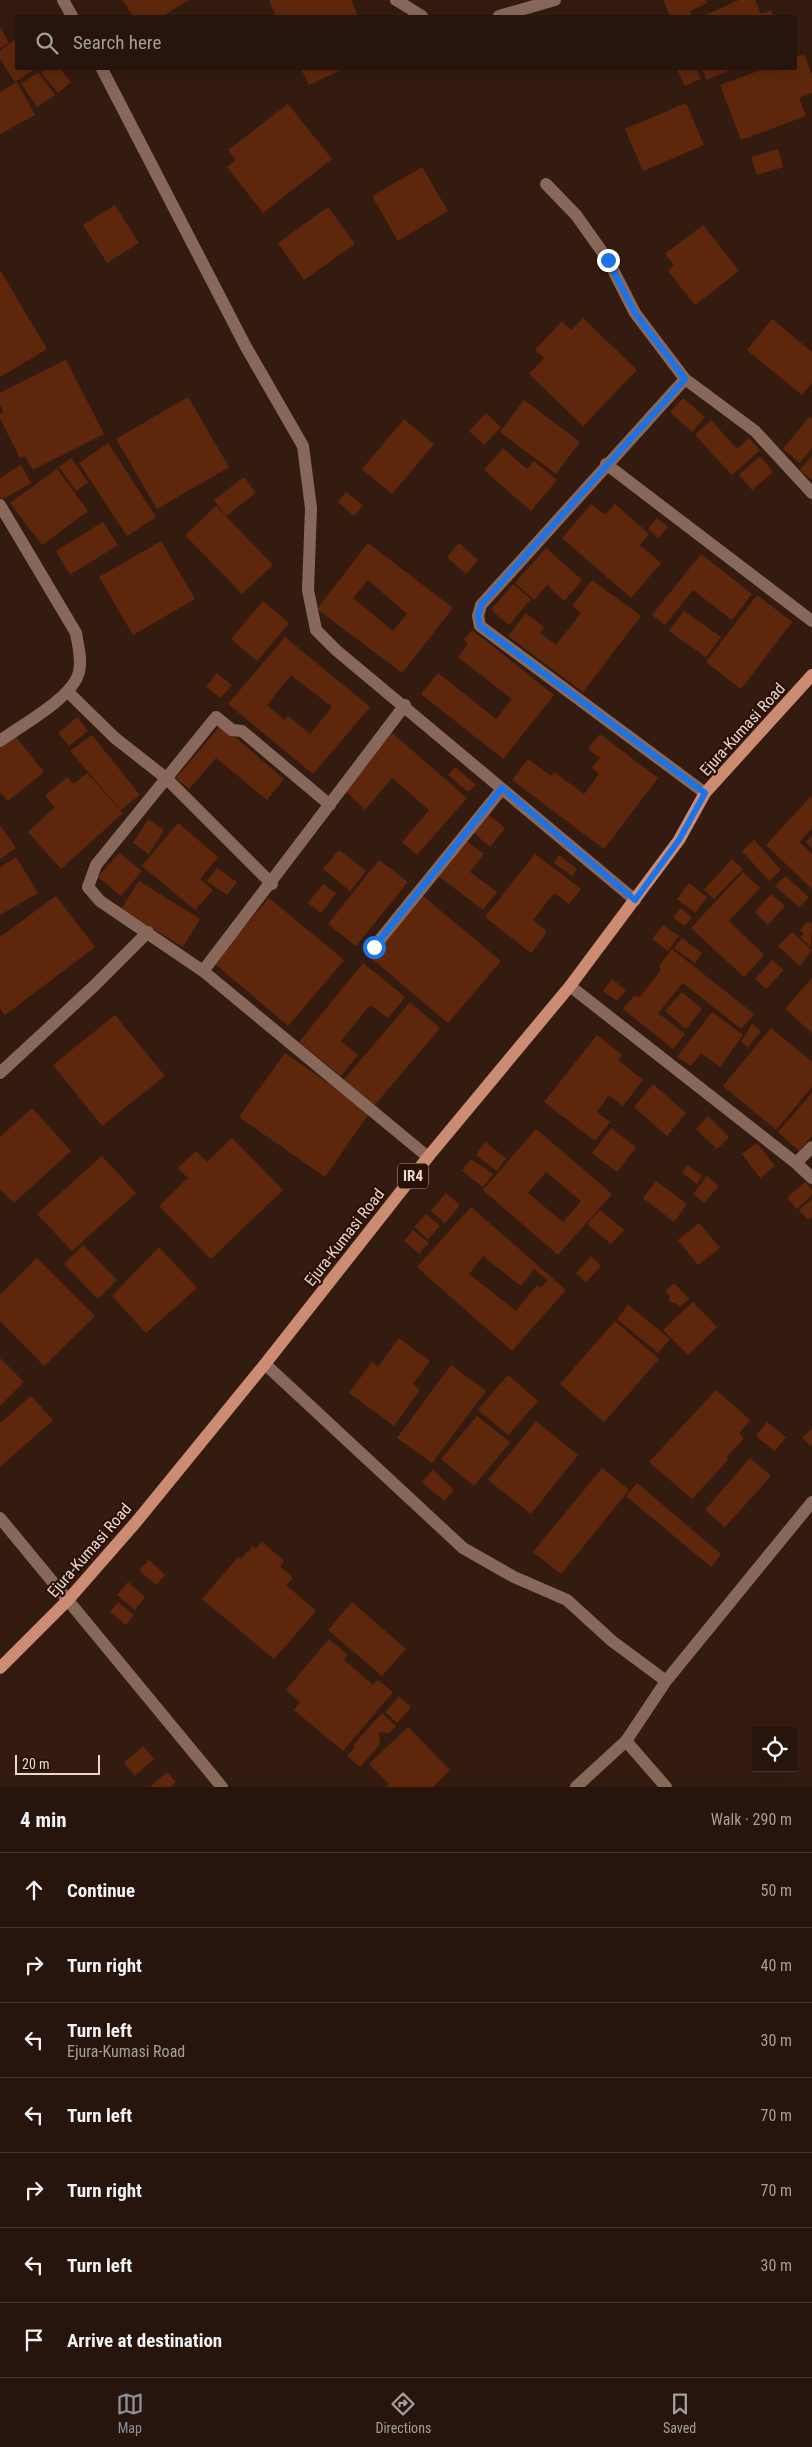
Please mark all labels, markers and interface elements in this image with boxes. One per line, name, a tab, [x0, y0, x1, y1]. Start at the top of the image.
search box	[15, 15, 797, 70]
icon: search	[33, 29, 61, 57]
text: Search here	[73, 31, 161, 54]
route end	[597, 249, 620, 272]
street label: Ejura-Kumasi Road	[696, 679, 789, 780]
route start	[363, 936, 386, 959]
road number: IR4	[398, 1164, 428, 1188]
street label: Ejura-Kumasi Road	[301, 1185, 388, 1290]
street label: Ejura-Kumasi Road	[43, 1499, 135, 1601]
map controls	[752, 1727, 797, 1772]
button: locate	[752, 1727, 797, 1772]
scale bar	[15, 1752, 100, 1775]
text: 20 m	[22, 1756, 50, 1772]
text: 4 min	[20, 1808, 67, 1832]
text: Walk · 290 m	[711, 1810, 792, 1829]
icon: ahead	[20, 1876, 48, 1904]
text: Continue	[67, 1879, 135, 1902]
text: 50 m	[760, 1881, 792, 1900]
icon: right	[20, 1951, 48, 1979]
text: Turn right	[67, 1954, 142, 1977]
text: 40 m	[760, 1956, 792, 1975]
text: Turn left	[67, 2019, 132, 2042]
icon: left	[20, 2026, 48, 2054]
text: 30 m	[760, 2031, 792, 2050]
text: Ejura-Kumasi Road	[67, 2042, 185, 2061]
icon: left	[20, 2101, 48, 2129]
text: Turn left	[67, 2104, 132, 2127]
text: 70 m	[760, 2106, 792, 2125]
icon: right	[20, 2176, 48, 2204]
text: Turn right	[67, 2179, 142, 2202]
text: 70 m	[760, 2181, 792, 2200]
icon: left	[20, 2251, 48, 2279]
text: Turn left	[67, 2254, 132, 2277]
text: 30 m	[760, 2256, 792, 2275]
icon: arrive	[20, 2326, 48, 2354]
text: Arrive at destination	[67, 2329, 222, 2352]
tab: Map	[116, 2390, 144, 2436]
tab: Directions	[375, 2390, 431, 2436]
tab: Saved	[663, 2390, 696, 2436]

